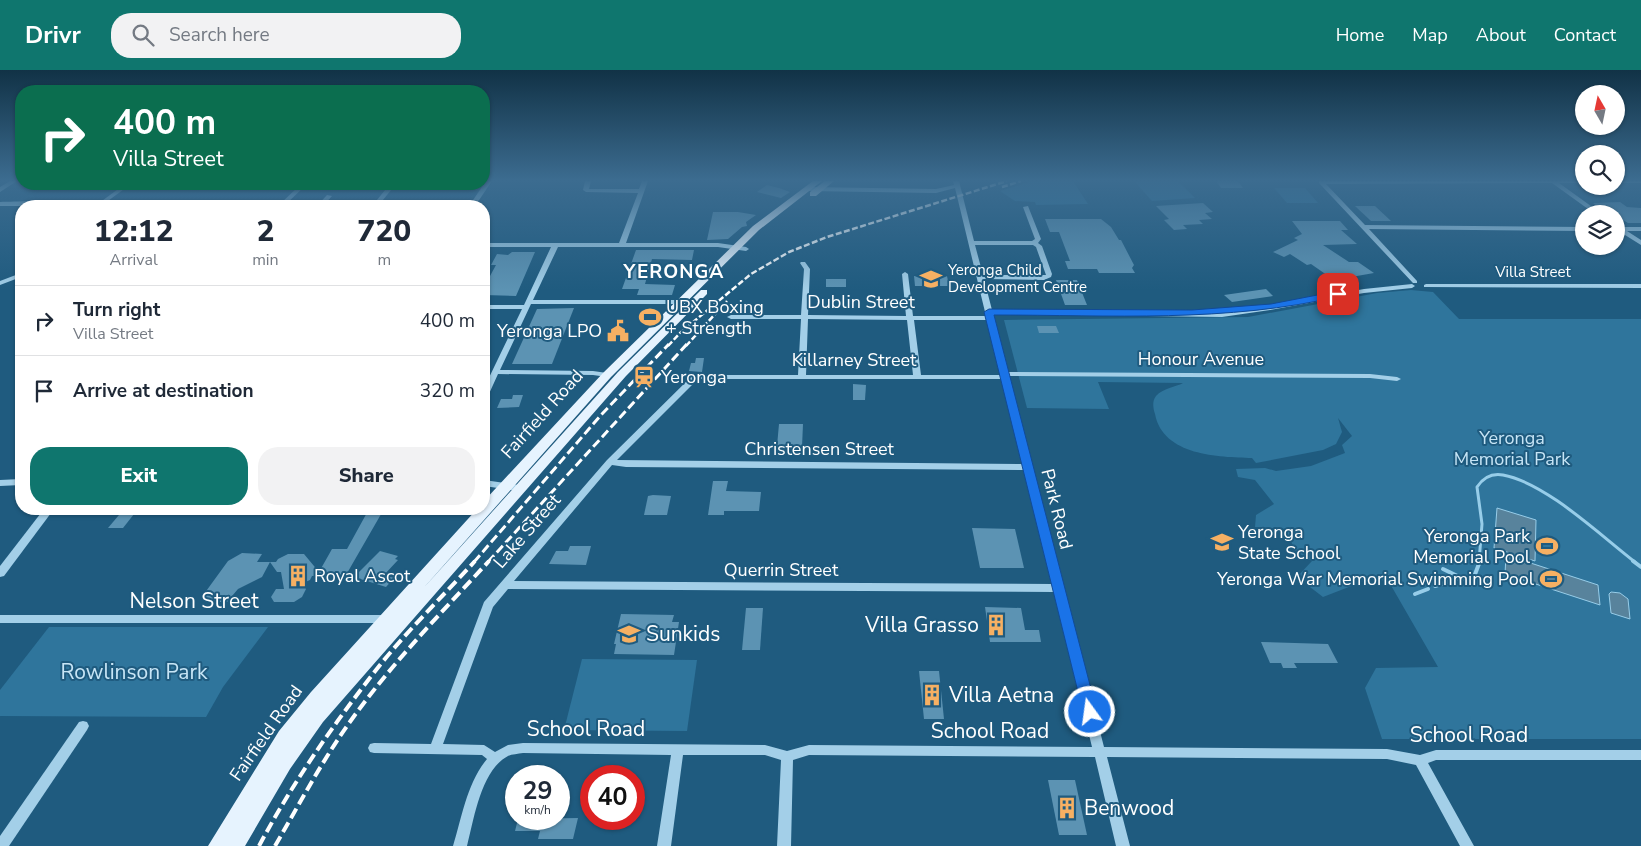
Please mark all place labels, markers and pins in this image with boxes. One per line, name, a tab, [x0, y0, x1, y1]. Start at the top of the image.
place label: Yeronga Child Development Centre	[947, 260, 1087, 297]
school or university icon: Yeronga Child Development Centre	[918, 266, 944, 292]
pin	[1317, 273, 1359, 315]
place label: UBX Boxing + Strength	[666, 295, 764, 340]
sports icon: UBX Boxing + Strength	[637, 304, 663, 330]
public building icon: Yeronga LPO	[605, 318, 631, 344]
place label: Yeronga LPO	[496, 319, 602, 343]
station icon: Yeronga	[631, 364, 657, 390]
place label: Yeronga	[660, 365, 727, 389]
place label: Yeronga State School	[1237, 520, 1341, 565]
place label: Yeronga Park Memorial Pool	[1413, 524, 1531, 569]
school or university icon: Yeronga State School	[1209, 529, 1235, 555]
sports icon: Yeronga Park Memorial Pool	[1534, 533, 1560, 559]
building icon: Royal Ascot	[285, 563, 311, 589]
place label: Royal Ascot	[314, 564, 411, 588]
sports icon: Yeronga War Memorial Swimming Pool	[1538, 566, 1564, 592]
place label: Yeronga War Memorial Swimming Pool	[1216, 567, 1535, 591]
place label: Villa Grasso	[864, 611, 979, 639]
building icon: Villa Grasso	[983, 612, 1009, 638]
place label: Sunkids	[646, 620, 720, 648]
school or university icon: Sunkids	[616, 621, 642, 647]
place label: Villa Aetna	[948, 681, 1054, 709]
building icon: Villa Aetna	[919, 682, 945, 708]
place label: Benwood	[1084, 794, 1174, 822]
building icon: Benwood	[1054, 795, 1080, 821]

